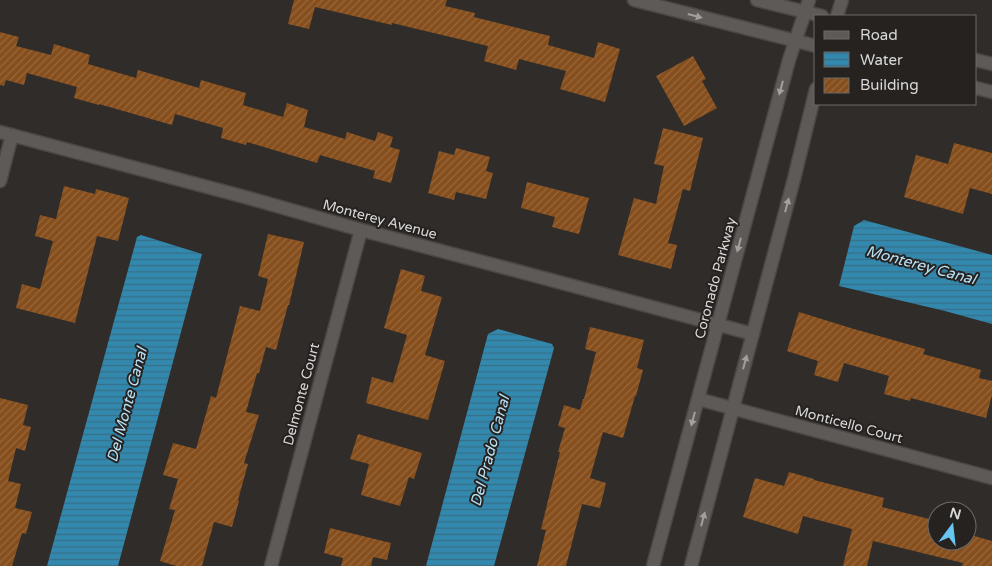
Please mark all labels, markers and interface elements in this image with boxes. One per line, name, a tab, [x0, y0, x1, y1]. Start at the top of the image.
one-way arrow	[687, 12, 703, 20]
legend	[814, 15, 977, 105]
text: Road	[860, 26, 898, 44]
text: Water	[860, 51, 903, 69]
text: Building	[860, 76, 919, 94]
one-way arrow	[777, 81, 785, 96]
street label: Monterey Avenue	[321, 196, 439, 243]
one-way arrow	[783, 197, 791, 212]
street label: Coronado Parkway	[691, 215, 740, 341]
one-way arrow	[735, 237, 743, 252]
water label: Monterey Canal	[864, 242, 980, 289]
street label: Delmonte Court	[280, 340, 324, 447]
water label: Del Monte Canal	[103, 344, 152, 464]
one-way arrow	[741, 354, 749, 369]
water label: Del Prado Canal	[467, 391, 514, 508]
street label: Monticello Court	[793, 402, 905, 447]
one-way arrow	[689, 411, 697, 426]
north arrow	[927, 501, 977, 551]
text: N	[948, 504, 963, 524]
one-way arrow	[699, 511, 707, 526]

